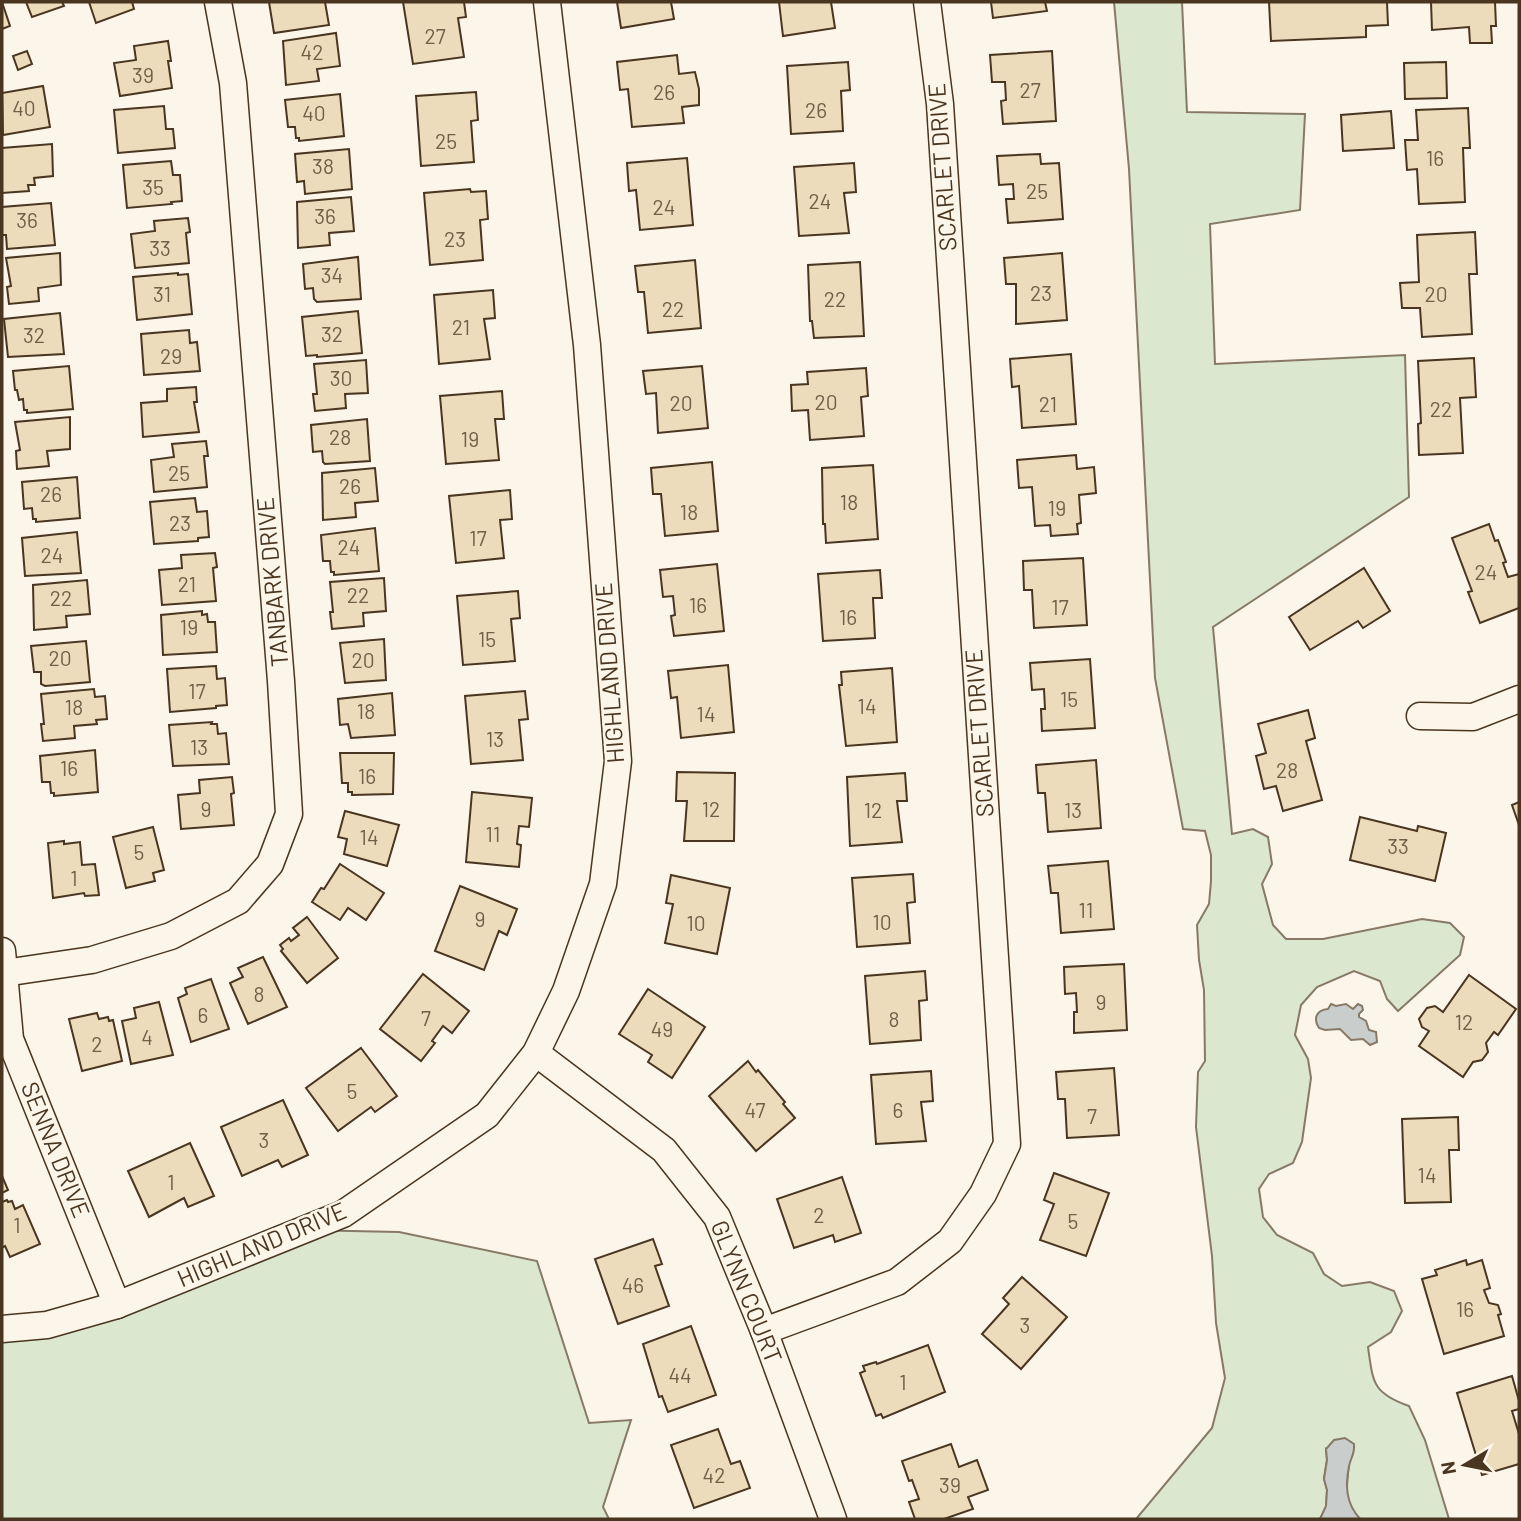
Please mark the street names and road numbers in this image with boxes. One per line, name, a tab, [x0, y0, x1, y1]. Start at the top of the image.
street label: SCARLET DRIVE	[921, 82, 962, 252]
street label: TANBARK DRIVE	[250, 496, 293, 668]
street label: HIGHLAND DRIVE	[588, 582, 629, 764]
street label: SCARLET DRIVE	[958, 648, 999, 818]
street label: SENNA DRIVE	[16, 1077, 97, 1222]
street label: HIGHLAND DRIVE	[172, 1195, 350, 1292]
street label: GLYNN COURT	[706, 1216, 789, 1367]

